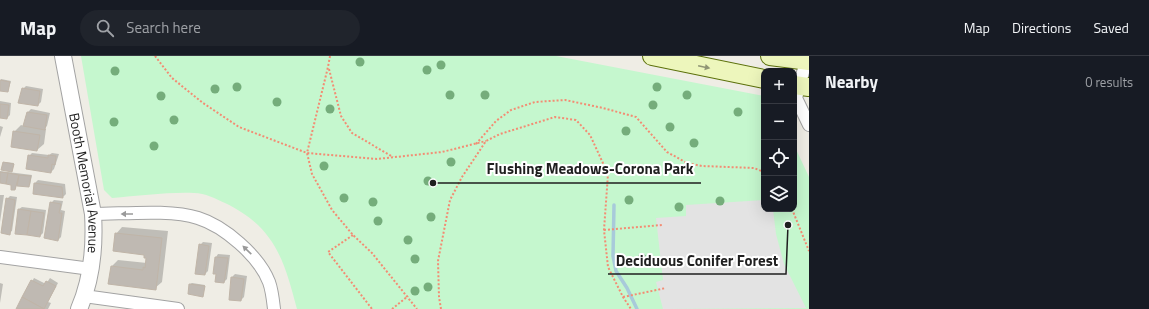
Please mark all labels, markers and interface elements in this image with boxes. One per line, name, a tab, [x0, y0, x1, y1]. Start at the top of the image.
search box	[80, 10, 360, 46]
text: Map	[20, 13, 56, 42]
text: Search here	[126, 16, 201, 39]
icon: search	[94, 17, 116, 39]
text: Map	[964, 17, 990, 38]
text: Directions	[1012, 17, 1071, 38]
text: Saved	[1093, 17, 1129, 38]
one-way arrow	[698, 64, 710, 70]
map controls	[761, 68, 797, 212]
button: +	[761, 68, 797, 104]
text: Nearby	[825, 69, 878, 95]
text: 0 results	[1085, 72, 1133, 92]
button: −	[761, 104, 797, 140]
street label: Booth Memorial Avenue	[64, 111, 105, 254]
button: locate	[761, 140, 797, 176]
callout: Flushing Meadows-Corona Park	[478, 156, 701, 183]
text: Flushing Meadows-Corona Park	[487, 157, 694, 180]
button: layers	[761, 176, 797, 212]
one-way arrow	[120, 211, 133, 217]
one-way arrow	[242, 245, 252, 255]
callout: Deciduous Conifer Forest	[608, 247, 786, 274]
text: Deciduous Conifer Forest	[616, 249, 779, 272]

